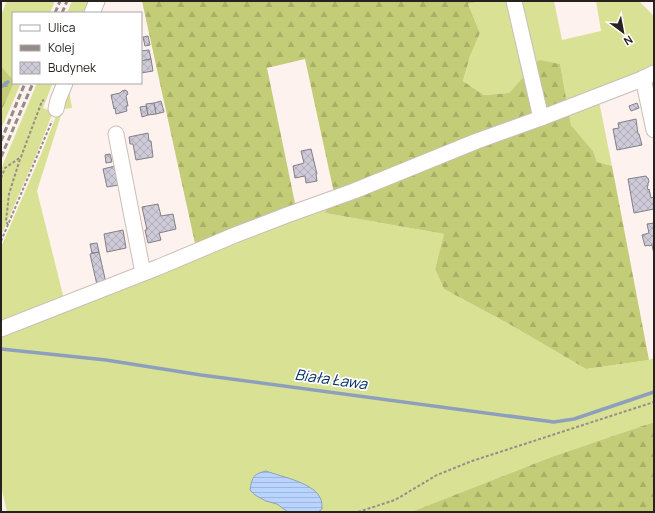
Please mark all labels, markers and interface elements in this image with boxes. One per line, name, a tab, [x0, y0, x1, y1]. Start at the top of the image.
legend	[12, 12, 142, 84]
north arrow	[603, 12, 643, 52]
text: Ulica	[48, 19, 75, 36]
text: N	[621, 32, 636, 49]
text: Kolej	[48, 39, 75, 56]
text: Budynek	[48, 59, 97, 76]
water label: Biała Ława	[293, 364, 369, 395]

